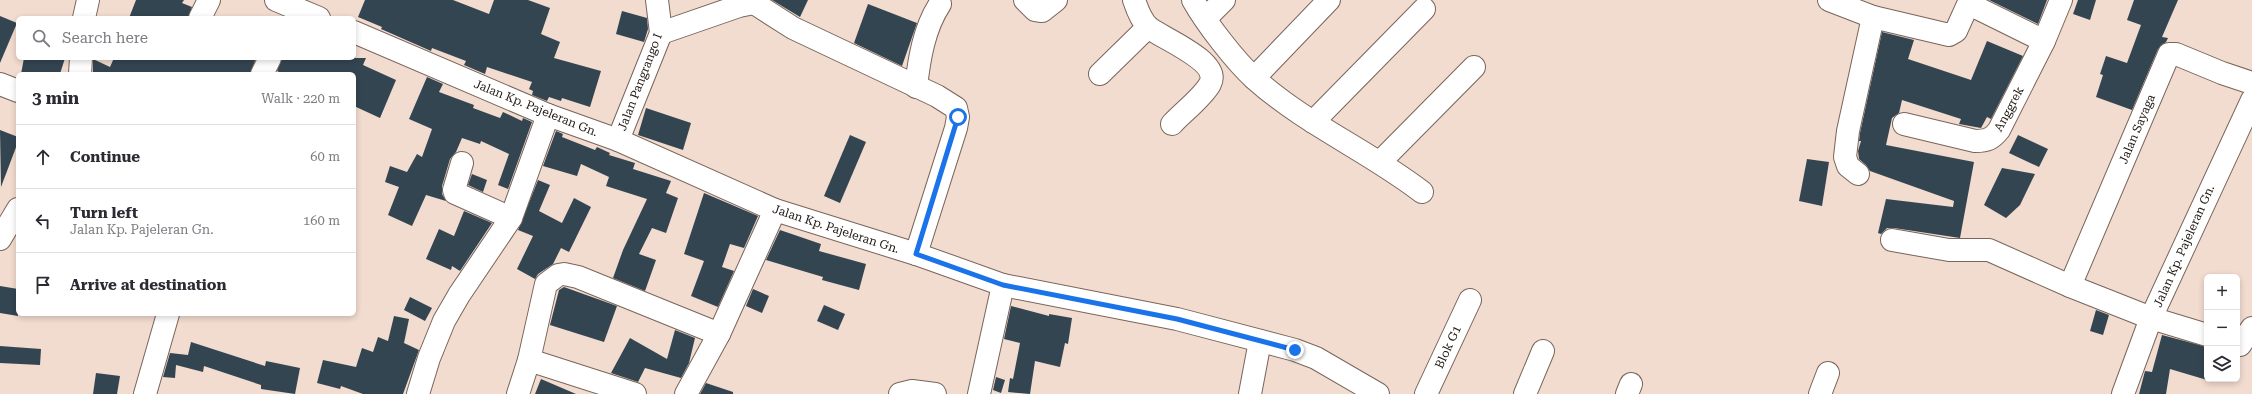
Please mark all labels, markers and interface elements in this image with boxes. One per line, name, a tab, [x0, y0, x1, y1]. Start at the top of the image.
search box	[16, 16, 356, 60]
icon: search	[30, 27, 52, 49]
text: Search here	[62, 29, 148, 47]
street label: Jalan Pangrango I	[615, 31, 665, 133]
street label: Jalan Kp. Pajeleran Gn.	[472, 77, 600, 139]
street label: Anggrek	[1991, 84, 2027, 134]
text: 3 min	[32, 88, 79, 108]
text: Walk · 220 m	[261, 91, 340, 106]
street label: Jalan Sayaga	[2116, 92, 2158, 166]
route start	[949, 108, 967, 126]
icon: ahead	[32, 146, 54, 168]
text: Continue	[70, 148, 140, 166]
text: 60 m	[310, 149, 340, 164]
street label: Jalan Kp. Pajeleran Gn.	[2151, 183, 2217, 309]
street label: Jalan Kp. Pajeleran Gn.	[771, 202, 901, 256]
text: Turn left	[70, 204, 138, 222]
icon: left	[32, 210, 54, 232]
text: 160 m	[303, 213, 340, 228]
text: Jalan Kp. Pajeleran Gn.	[70, 222, 214, 237]
icon: arrive	[32, 274, 54, 296]
map controls	[2204, 274, 2240, 382]
button: +	[2204, 274, 2240, 310]
text: Arrive at destination	[70, 276, 226, 294]
button: −	[2204, 310, 2240, 346]
street label: Blok G1	[1432, 323, 1464, 371]
route end	[1286, 341, 1304, 359]
button: layers	[2204, 346, 2240, 382]

